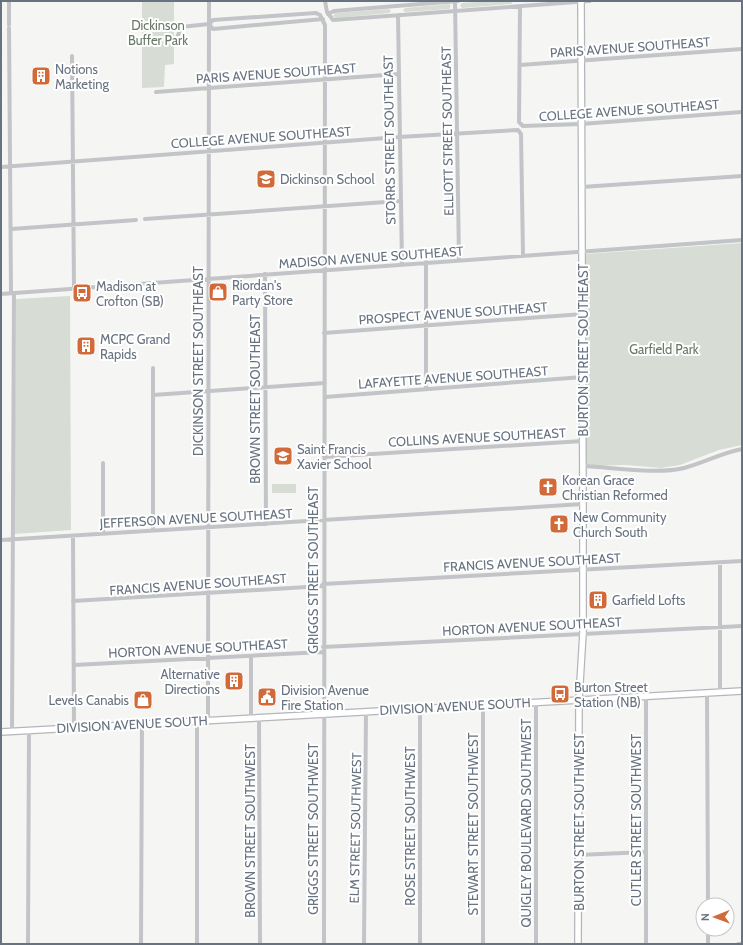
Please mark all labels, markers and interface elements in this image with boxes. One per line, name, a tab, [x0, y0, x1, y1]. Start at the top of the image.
park label: Dickinson Buffer Park	[128, 17, 188, 48]
street label: PARIS AVENUE SOUTHEAST	[549, 33, 711, 61]
street label: ELLIOTT STREET SOUTHEAST	[438, 46, 456, 216]
street label: STORRS STREET SOUTHEAST	[380, 55, 398, 225]
street label: PARIS AVENUE SOUTHEAST	[195, 59, 357, 87]
place label: Notions Marketing	[55, 61, 109, 92]
building icon: Notions Marketing	[30, 65, 52, 87]
street label: COLLEGE AVENUE SOUTHEAST	[538, 96, 720, 124]
street label: COLLEGE AVENUE SOUTHEAST	[170, 123, 352, 151]
school or university icon: Dickinson School	[255, 168, 277, 190]
place label: Dickinson School	[280, 171, 375, 187]
street label: MADISON AVENUE SOUTHEAST	[278, 243, 464, 271]
street label: BURTON STREET SOUTHEAST	[575, 263, 591, 437]
street label: DICKINSON STREET SOUTHEAST	[190, 266, 206, 456]
place label: Riordan's Party Store	[232, 277, 293, 308]
place label: Madison at Crofton (SB)	[96, 278, 164, 309]
shop icon: Riordan's Party Store	[207, 281, 229, 303]
bus stop icon: Madison at Crofton (SB)	[71, 282, 93, 304]
street label: PROSPECT AVENUE SOUTHEAST	[358, 298, 548, 328]
street label: BROWN STREET SOUTHEAST	[247, 314, 263, 484]
place label: MCPC Grand Rapids	[100, 331, 170, 362]
building icon: MCPC Grand Rapids	[75, 335, 97, 357]
park label: Garfield Park	[629, 341, 699, 357]
street label: LAFAYETTE AVENUE SOUTHEAST	[357, 362, 549, 392]
street label: COLLINS AVENUE SOUTHEAST	[388, 424, 566, 450]
place label: Saint Francis Xavier School	[297, 441, 371, 472]
school or university icon: Saint Francis Xavier School	[272, 445, 294, 467]
place label: Korean Grace Christian Reformed	[562, 472, 668, 503]
church icon: Korean Grace Christian Reformed	[537, 476, 559, 498]
street label: GRIGGS STREET SOUTHEAST	[305, 486, 321, 654]
street label: JEFFERSON AVENUE SOUTHEAST	[98, 505, 293, 531]
place label: New Community Church South	[573, 509, 667, 540]
church icon: New Community Church South	[548, 513, 570, 535]
street label: FRANCIS AVENUE SOUTHEAST	[443, 549, 621, 575]
street label: FRANCIS AVENUE SOUTHEAST	[109, 570, 287, 598]
building icon: Garfield Lofts	[587, 589, 609, 611]
place label: Garfield Lofts	[612, 592, 686, 608]
street label: HORTON AVENUE SOUTHEAST	[442, 613, 622, 639]
street label: HORTON AVENUE SOUTHEAST	[108, 635, 288, 661]
place label: Alternative Directions	[161, 666, 221, 697]
building icon: Alternative Directions	[223, 670, 245, 692]
place label: Burton Street Station (NB)	[574, 679, 648, 710]
place label: Division Avenue Fire Station	[281, 682, 369, 713]
bus stop icon: Burton Street Station (NB)	[549, 683, 571, 705]
public building icon: Division Avenue Fire Station	[256, 686, 278, 708]
shop icon: Levels Canabis	[132, 689, 154, 711]
place label: Levels Canabis	[49, 692, 130, 708]
street label: DIVISION AVENUE SOUTH	[379, 694, 531, 718]
street label: DIVISION AVENUE SOUTH	[56, 712, 208, 736]
street label: QUIGLEY BOULEVARD SOUTHWEST	[518, 718, 534, 928]
street label: STEWART STREET SOUTHWEST	[465, 733, 481, 915]
street label: BURTON STREET SOUTHWEST	[571, 733, 587, 911]
street label: CUTLER STREET SOUTHWEST	[628, 734, 644, 906]
street label: GRIGGS STREET SOUTHWEST	[305, 743, 321, 915]
street label: BROWN STREET SOUTHWEST	[242, 744, 258, 918]
street label: ROSE STREET SOUTHWEST	[402, 746, 418, 906]
street label: ELM STREET SOUTHWEST	[346, 752, 364, 904]
north arrow	[695, 897, 735, 937]
text: N	[698, 913, 712, 921]

